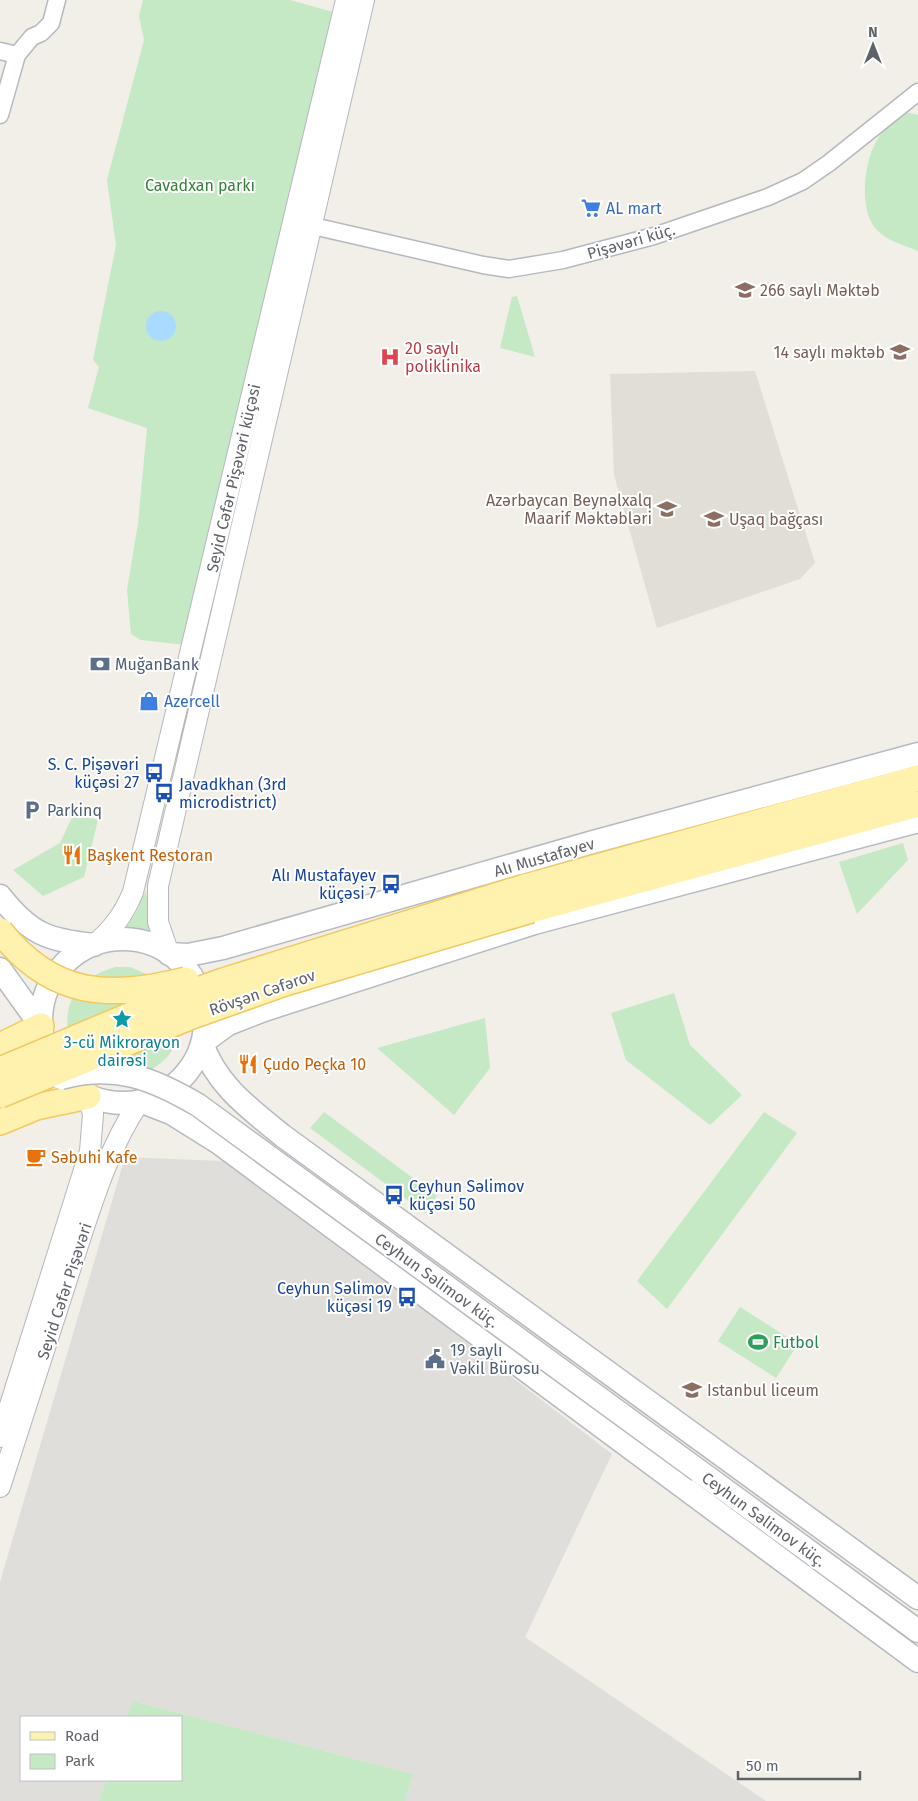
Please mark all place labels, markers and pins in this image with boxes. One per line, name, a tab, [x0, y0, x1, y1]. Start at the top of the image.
supermarket icon: AL mart	[580, 197, 602, 219]
place label: AL mart	[606, 199, 662, 218]
school or university icon: 266 saylı Məktəb	[734, 279, 756, 301]
place label: 266 saylı Məktəb	[760, 281, 880, 300]
place label: 20 saylı poliklinika	[405, 339, 481, 376]
school or university icon: 14 saylı məktəb	[889, 341, 911, 363]
place label: 14 saylı məktəb	[774, 343, 885, 362]
hospital icon: 20 saylı poliklinika	[379, 346, 401, 368]
place label: Azərbaycan Beynəlxalq Maarif Məktəbləri	[486, 491, 652, 528]
school or university icon: Azərbaycan Beynəlxalq Maarif Məktəbləri	[656, 498, 678, 520]
school or university icon: Uşaq bağçası	[703, 508, 725, 530]
place label: Uşaq bağçası	[729, 510, 823, 530]
bank icon: MuğanBank	[89, 653, 111, 675]
place label: MuğanBank	[115, 655, 200, 674]
shop icon: Azercell	[138, 690, 160, 712]
place label: Azercell	[164, 692, 220, 711]
place label: S. C. Pişəvəri küçəsi 27	[48, 755, 139, 793]
bus stop icon: S. C. Pişəvəri küçəsi 27	[143, 762, 165, 784]
place label: Javadkhan (3rd microdistrict)	[179, 775, 287, 812]
bus stop icon: Javadkhan (3rd microdistrict)	[153, 782, 175, 804]
parking icon: Parkinq	[21, 799, 43, 821]
place label: Parkinq	[47, 801, 102, 820]
restaurant icon: Başkent Restoran	[61, 844, 83, 866]
place label: Başkent Restoran	[87, 846, 213, 866]
place label: Alı Mustafayev küçəsi 7	[272, 866, 376, 904]
bus stop icon: Alı Mustafayev küçəsi 7	[380, 873, 402, 895]
place icon: 3-cü Mikrorayon dairəsi	[111, 1008, 133, 1030]
place label: 3-cü Mikrorayon dairəsi	[64, 1033, 180, 1070]
restaurant icon: Çudo Peçka 10	[237, 1053, 259, 1075]
place label: Çudo Peçka 10	[263, 1055, 366, 1075]
cafe icon: Səbuhi Kafe	[25, 1146, 47, 1168]
place label: Səbuhi Kafe	[51, 1148, 137, 1167]
place label: Ceyhun Səlimov küçəsi 50	[409, 1177, 524, 1215]
bus stop icon: Ceyhun Səlimov küçəsi 50	[383, 1184, 405, 1206]
place label: Ceyhun Səlimov küçəsi 19	[277, 1279, 392, 1317]
bus stop icon: Ceyhun Səlimov küçəsi 19	[396, 1286, 418, 1308]
sports icon: Futbol	[747, 1331, 769, 1353]
place label: Futbol	[773, 1333, 819, 1352]
place label: 19 saylı Vəkil Bürosu	[450, 1341, 540, 1378]
public building icon: 19 saylı Vəkil Bürosu	[424, 1348, 446, 1370]
school or university icon: Istanbul liceum	[681, 1379, 703, 1401]
place label: Istanbul liceum	[707, 1381, 819, 1400]

